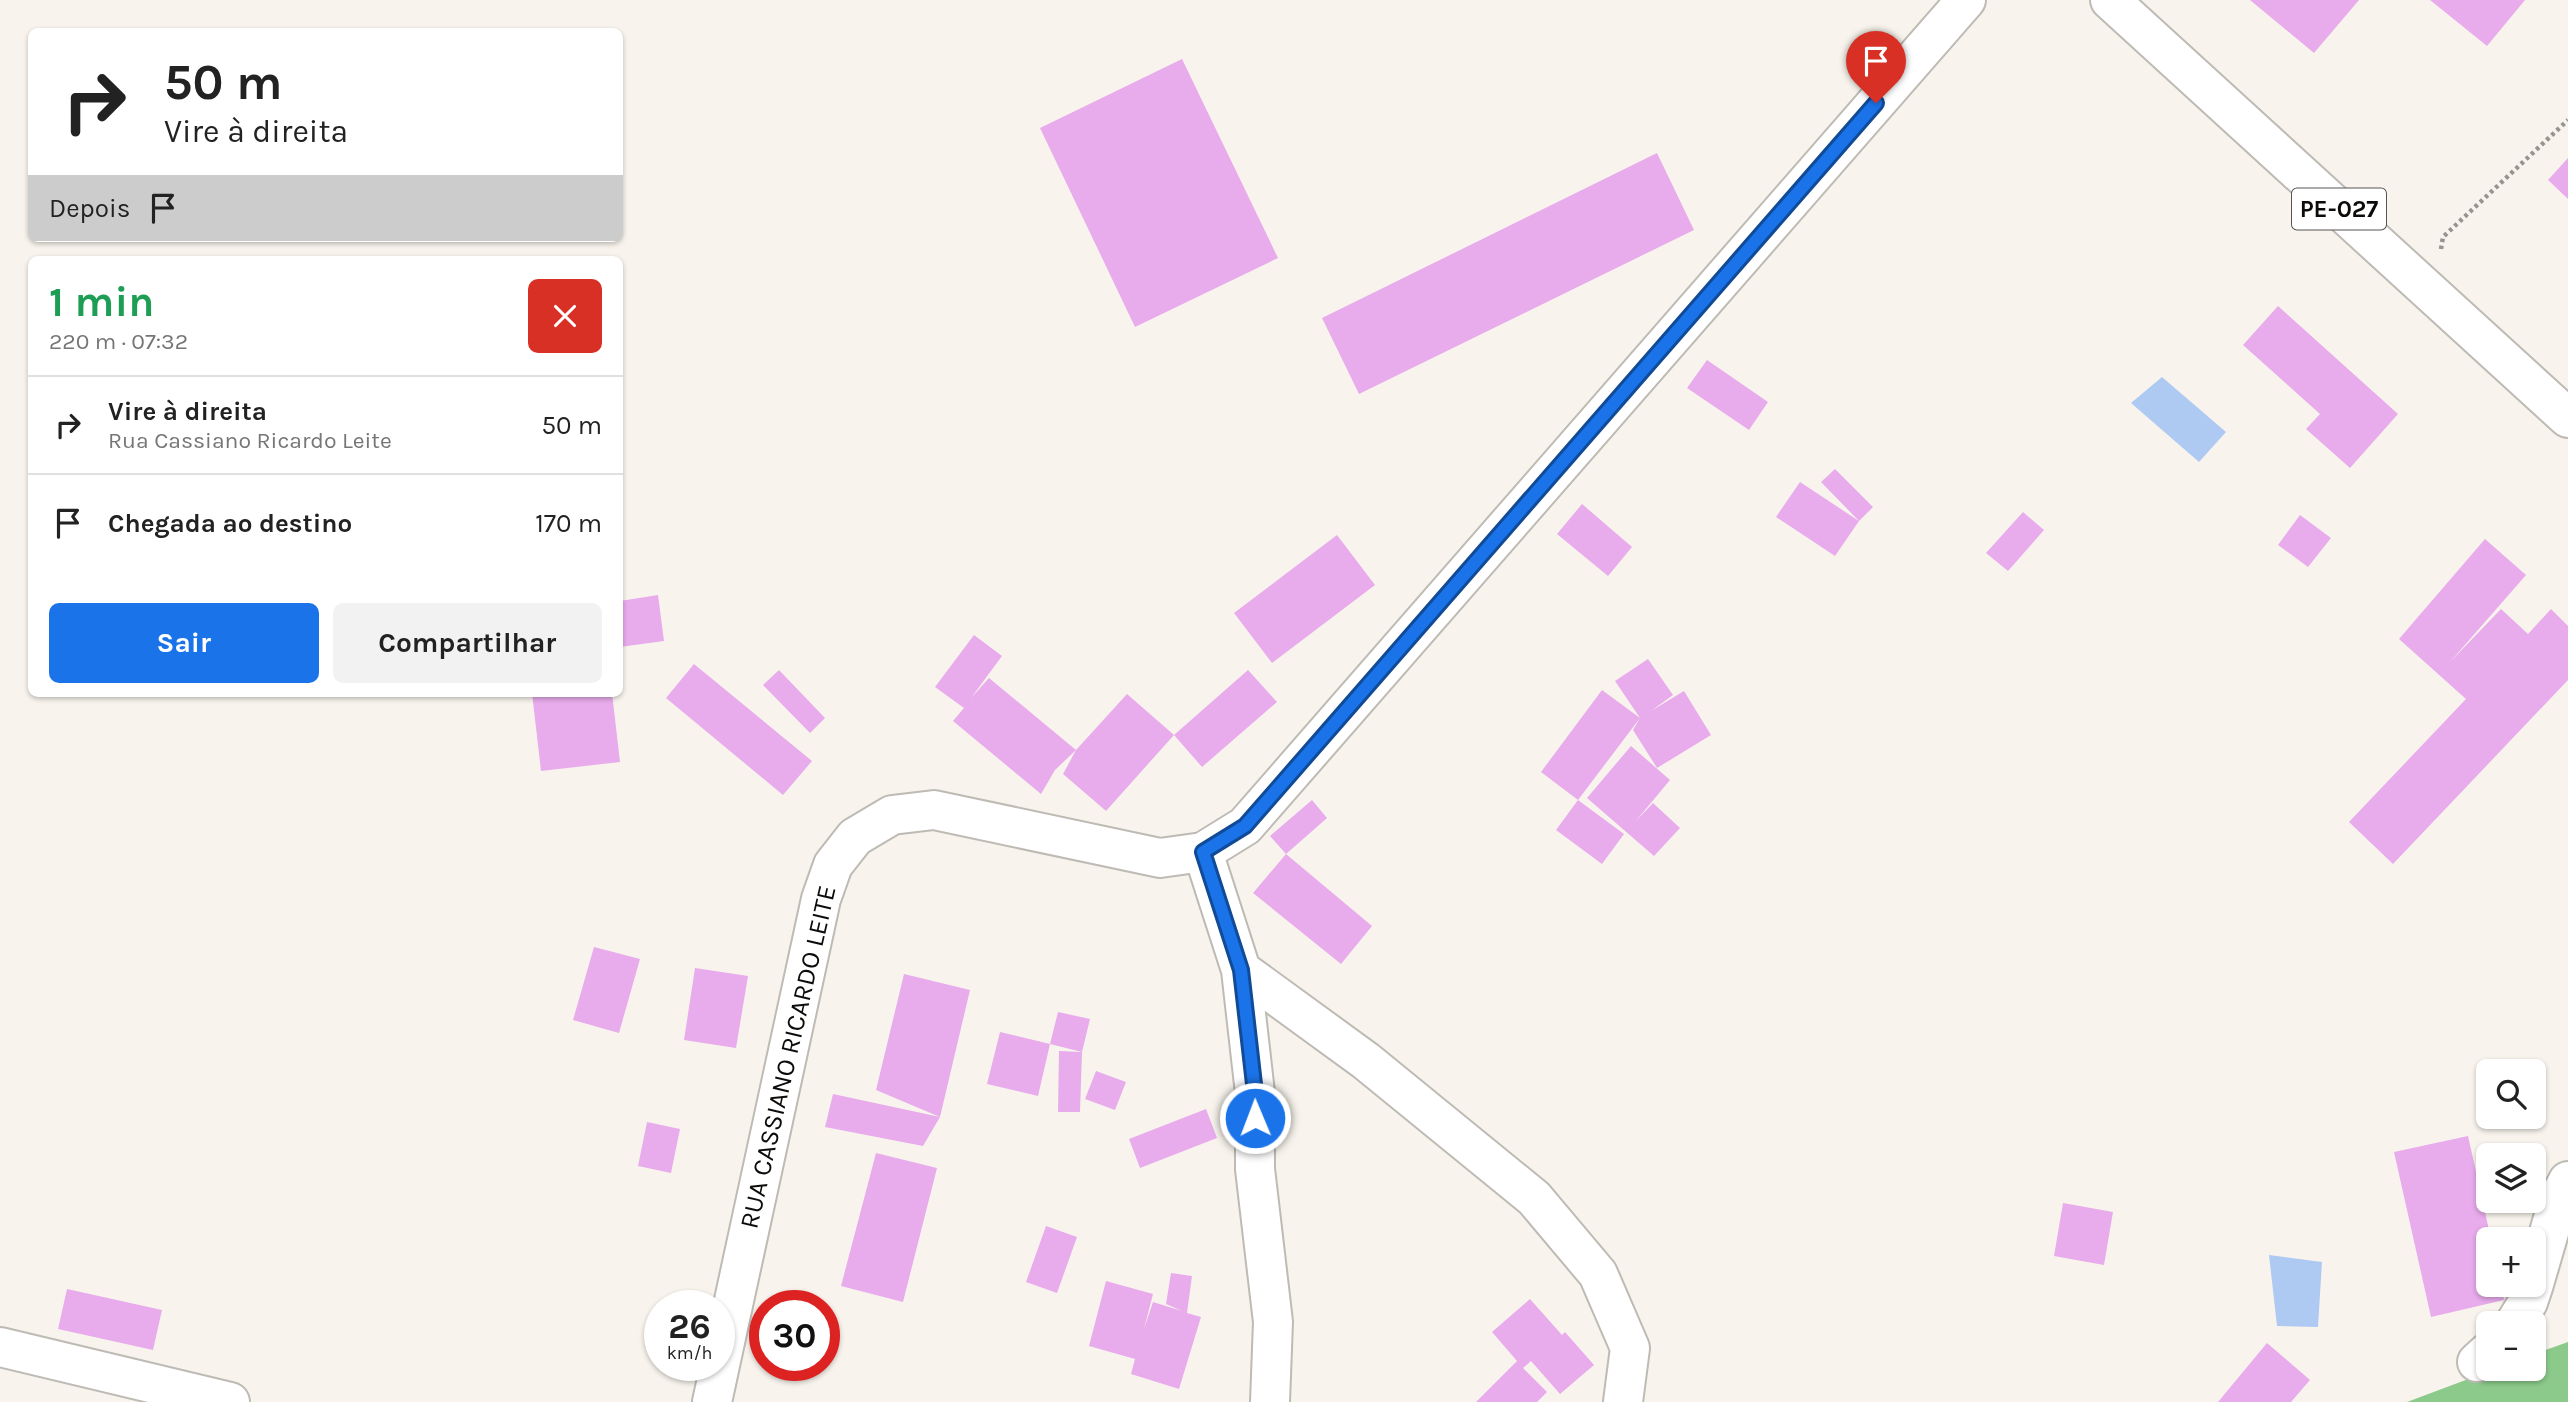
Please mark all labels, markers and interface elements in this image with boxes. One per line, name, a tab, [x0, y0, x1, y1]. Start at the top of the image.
pin	[1846, 31, 1906, 103]
icon: arrive	[1857, 42, 1895, 80]
text: 50 m	[164, 54, 282, 111]
icon: right	[49, 56, 140, 147]
text: Vire à direita	[164, 113, 348, 150]
road number: PE-027	[2292, 188, 2386, 230]
icon: arrive	[144, 189, 182, 227]
text: Depois	[49, 193, 130, 224]
text: 1 min	[49, 277, 154, 327]
button: close	[528, 279, 602, 353]
text: 220 m · 07:32	[49, 328, 188, 355]
text: Vire à direita	[108, 396, 267, 427]
icon: right	[49, 406, 87, 444]
text: 50 m	[541, 410, 602, 441]
text: Rua Cassiano Ricardo Leite	[108, 427, 392, 454]
icon: arrive	[49, 504, 87, 542]
text: Chegada ao destino	[108, 508, 352, 539]
text: 170 m	[535, 508, 602, 539]
button: Sair	[49, 603, 319, 683]
button: Compartilhar	[333, 603, 602, 683]
street label: RUA CASSIANO RICARDO LEITE	[733, 882, 843, 1232]
map controls	[2476, 1059, 2546, 1381]
button: search	[2476, 1059, 2546, 1129]
position arrow	[1218, 1081, 1292, 1155]
button: layers	[2476, 1143, 2546, 1213]
button: +	[2476, 1227, 2546, 1297]
speed limit sign: 30	[749, 1290, 840, 1381]
text: 26	[668, 1306, 711, 1347]
button: −	[2476, 1311, 2546, 1381]
text: km/h	[667, 1342, 712, 1364]

